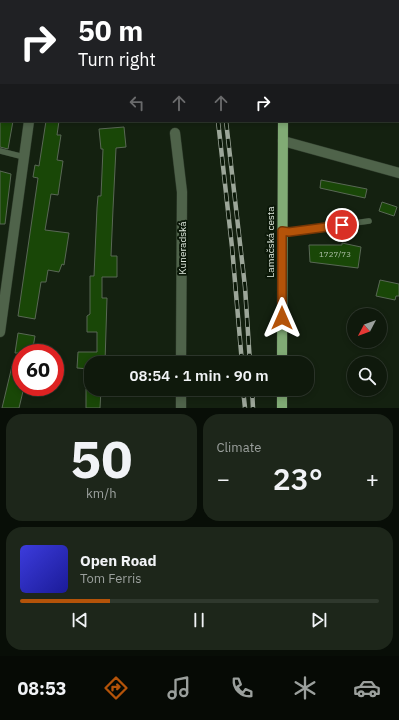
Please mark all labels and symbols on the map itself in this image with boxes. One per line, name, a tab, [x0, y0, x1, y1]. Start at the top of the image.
street label: Lamačská cesta	[264, 206, 277, 278]
pin	[325, 208, 359, 242]
street label: Kuneradská	[176, 221, 189, 275]
house number: 1727/73	[319, 249, 351, 259]
position arrow	[261, 297, 303, 339]
north arrow	[347, 308, 387, 348]
speed limit sign: 60	[12, 344, 64, 396]

